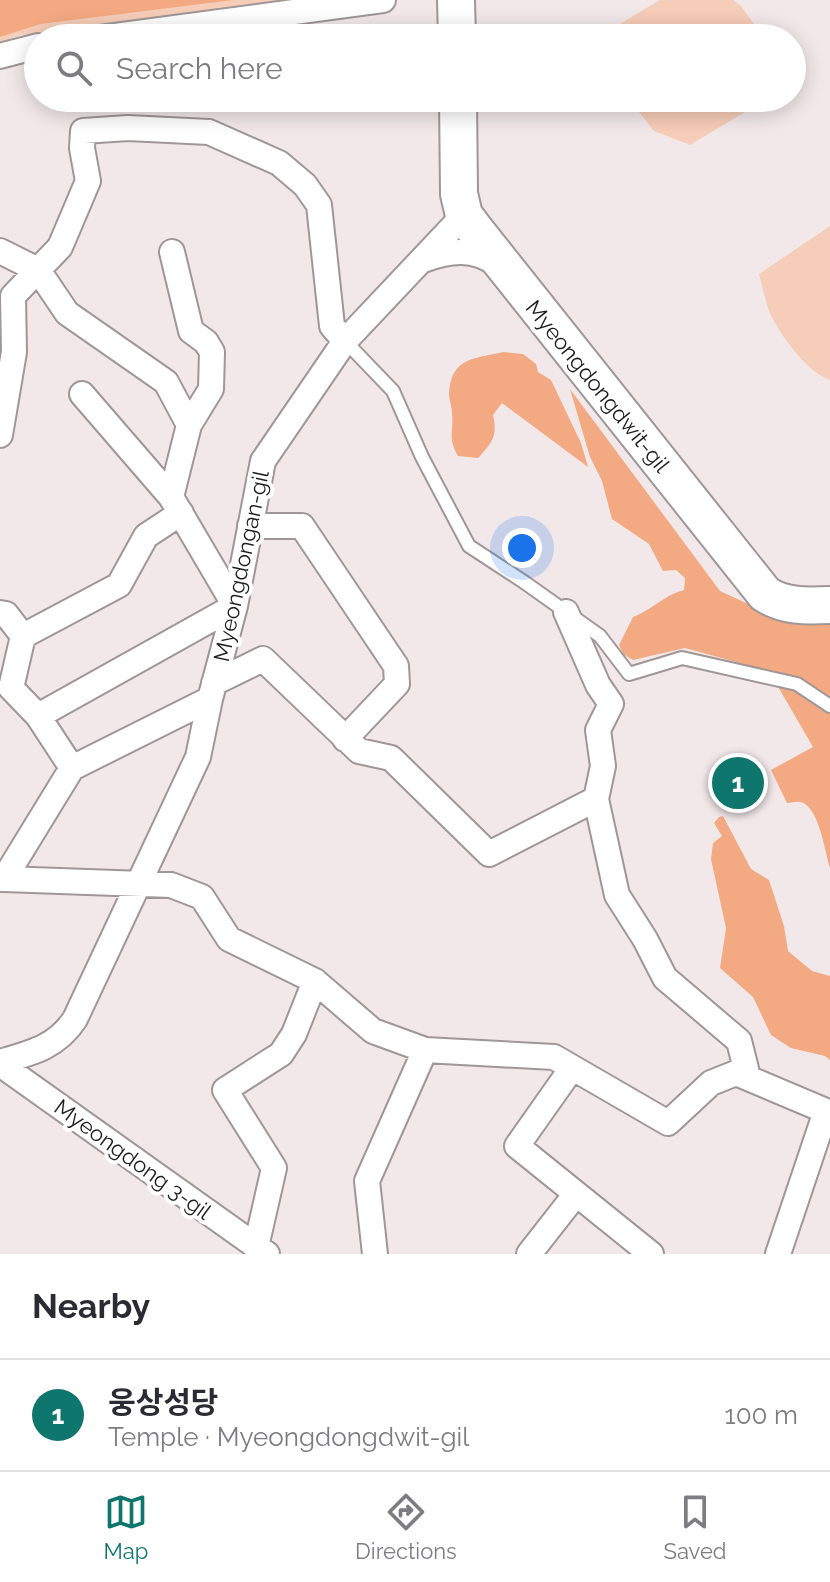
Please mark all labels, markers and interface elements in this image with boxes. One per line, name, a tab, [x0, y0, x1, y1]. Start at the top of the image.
search box	[24, 24, 806, 112]
icon: search	[52, 46, 96, 90]
text: Search here	[116, 51, 283, 86]
street label: Myeongdongdwit-gil	[521, 295, 675, 477]
street label: Myeongdongan-gil	[208, 468, 274, 664]
your location	[502, 528, 542, 568]
pin: 1	[712, 753, 764, 813]
street label: Myeongdong 3-gil	[50, 1093, 216, 1225]
text: Nearby	[32, 1286, 150, 1326]
text: 웅상성당	[108, 1385, 218, 1420]
text: 1	[52, 1400, 64, 1430]
text: 100 m	[725, 1400, 798, 1430]
text: Temple · Myeongdongdwit-gil	[108, 1422, 469, 1452]
tab: Map	[103, 1490, 148, 1564]
tab: Directions	[355, 1490, 457, 1564]
tab: Saved	[664, 1490, 727, 1564]

